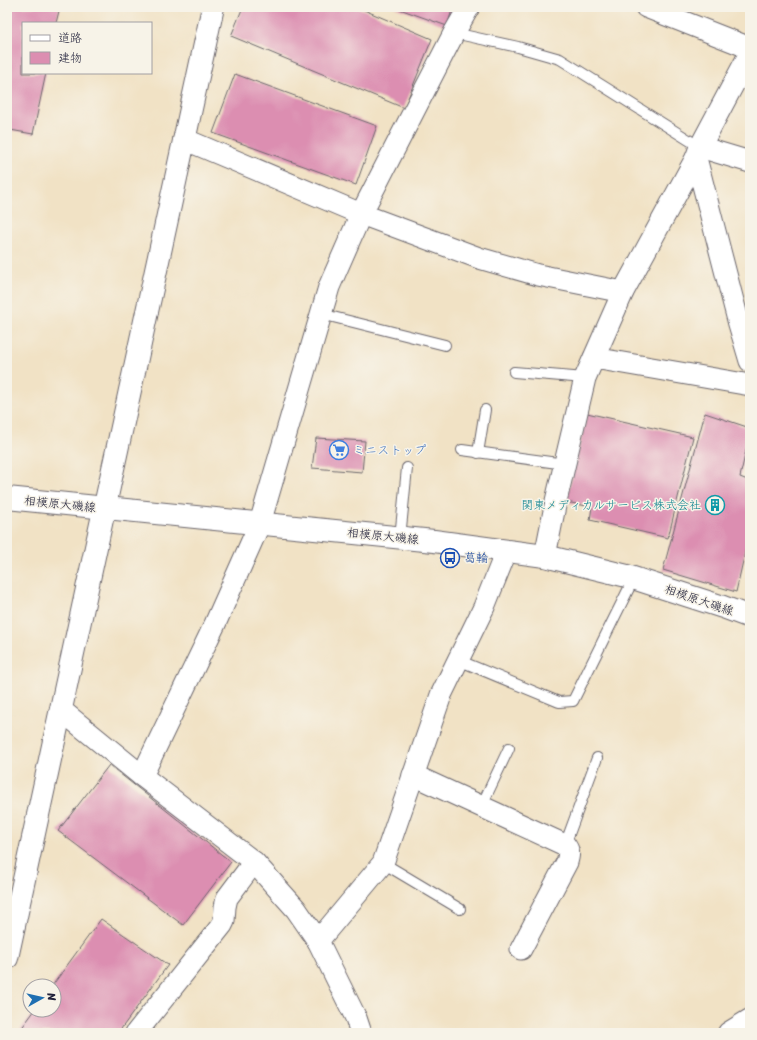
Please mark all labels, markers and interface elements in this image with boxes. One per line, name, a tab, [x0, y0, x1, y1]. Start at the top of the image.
legend	[22, 22, 152, 74]
text: 道路	[58, 27, 82, 49]
text: 建物	[58, 47, 82, 69]
supermarket icon: ミニストップ	[328, 439, 350, 461]
place label: ミニストップ	[353, 439, 426, 461]
street label: 相模原大磯線	[23, 489, 97, 519]
place label: 関東メディカルサービス株式会社	[521, 494, 701, 516]
building icon: 関東メディカルサービス株式会社	[704, 494, 726, 516]
street label: 相模原大磯線	[346, 521, 420, 551]
bus stop icon: 葛輪	[439, 547, 461, 569]
place label: 葛輪	[464, 547, 488, 569]
street label: 相模原大磯線	[661, 578, 737, 622]
north arrow	[22, 978, 62, 1018]
text: N	[41, 991, 61, 1002]

